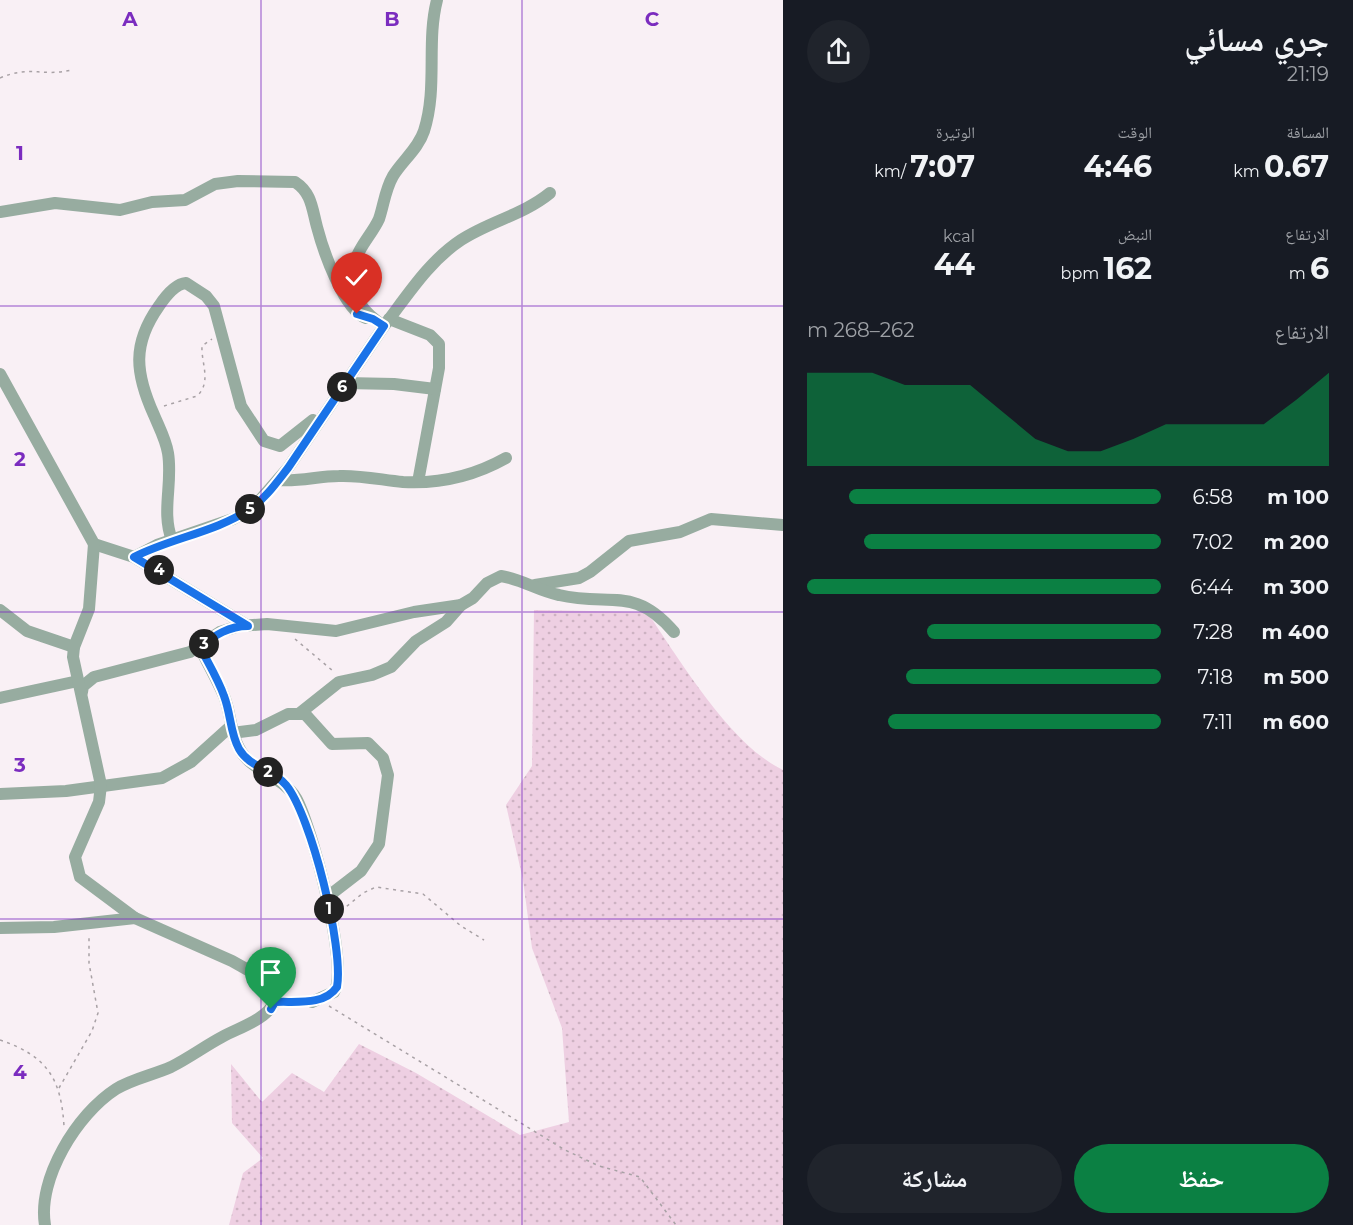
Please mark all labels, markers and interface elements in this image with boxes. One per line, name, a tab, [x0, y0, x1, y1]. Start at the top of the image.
text: A	[121, 7, 138, 31]
text: B	[384, 7, 400, 31]
text: C	[645, 7, 660, 31]
text: جري مسائي	[1184, 19, 1329, 59]
button: share	[807, 20, 870, 83]
text: 21:19	[1287, 62, 1329, 86]
text: الوتيرة	[936, 123, 975, 142]
text: الوقت	[1118, 123, 1152, 142]
text: المسافة	[1287, 123, 1329, 142]
text: 1	[16, 141, 24, 165]
text: 7:07	[910, 148, 975, 185]
text: 4:46	[1083, 148, 1152, 185]
text: 0.67	[1264, 148, 1329, 185]
text: /km	[874, 162, 910, 181]
text: km	[1233, 162, 1264, 181]
text: النبض	[1118, 225, 1152, 244]
text: الارتفاع	[1285, 225, 1329, 244]
text: kcal	[943, 227, 975, 246]
text: 44	[934, 246, 975, 283]
text: 162	[1103, 250, 1152, 287]
text: 6	[1310, 250, 1329, 287]
pin	[331, 252, 382, 314]
icon: check	[340, 261, 373, 294]
text: bpm	[1061, 264, 1103, 283]
text: m	[1289, 264, 1310, 283]
text: 262–268 m	[807, 318, 915, 342]
text: الارتفاع	[1274, 320, 1329, 344]
pin: 6	[327, 372, 357, 402]
text: 6	[337, 377, 347, 396]
text: 2	[14, 447, 26, 471]
text: 6:58	[1193, 485, 1233, 509]
text: 100 m	[1267, 485, 1329, 509]
pin: 5	[235, 494, 265, 524]
text: 5	[245, 499, 255, 518]
text: 7:02	[1193, 530, 1233, 554]
text: 200 m	[1263, 530, 1329, 554]
pin: 4	[144, 555, 174, 585]
text: 4	[153, 560, 165, 579]
text: 6:44	[1190, 575, 1233, 599]
text: 300 m	[1263, 575, 1329, 599]
text: 7:28	[1193, 620, 1233, 644]
text: 400 m	[1261, 620, 1329, 644]
pin: 3	[189, 629, 219, 659]
text: 3	[199, 634, 209, 653]
text: 7:18	[1197, 665, 1233, 689]
text: 500 m	[1263, 665, 1329, 689]
text: 7:11	[1203, 710, 1233, 734]
text: 600 m	[1262, 710, 1329, 734]
text: 3	[13, 753, 26, 777]
pin: 2	[253, 757, 283, 787]
text: 2	[263, 762, 273, 781]
pin: 1	[314, 894, 344, 924]
text: 1	[326, 899, 332, 918]
pin	[245, 947, 296, 1009]
icon: arrive	[254, 956, 287, 989]
text: 4	[13, 1060, 27, 1084]
button: مشاركة	[807, 1144, 1062, 1213]
button: حفظ	[1074, 1144, 1329, 1213]

